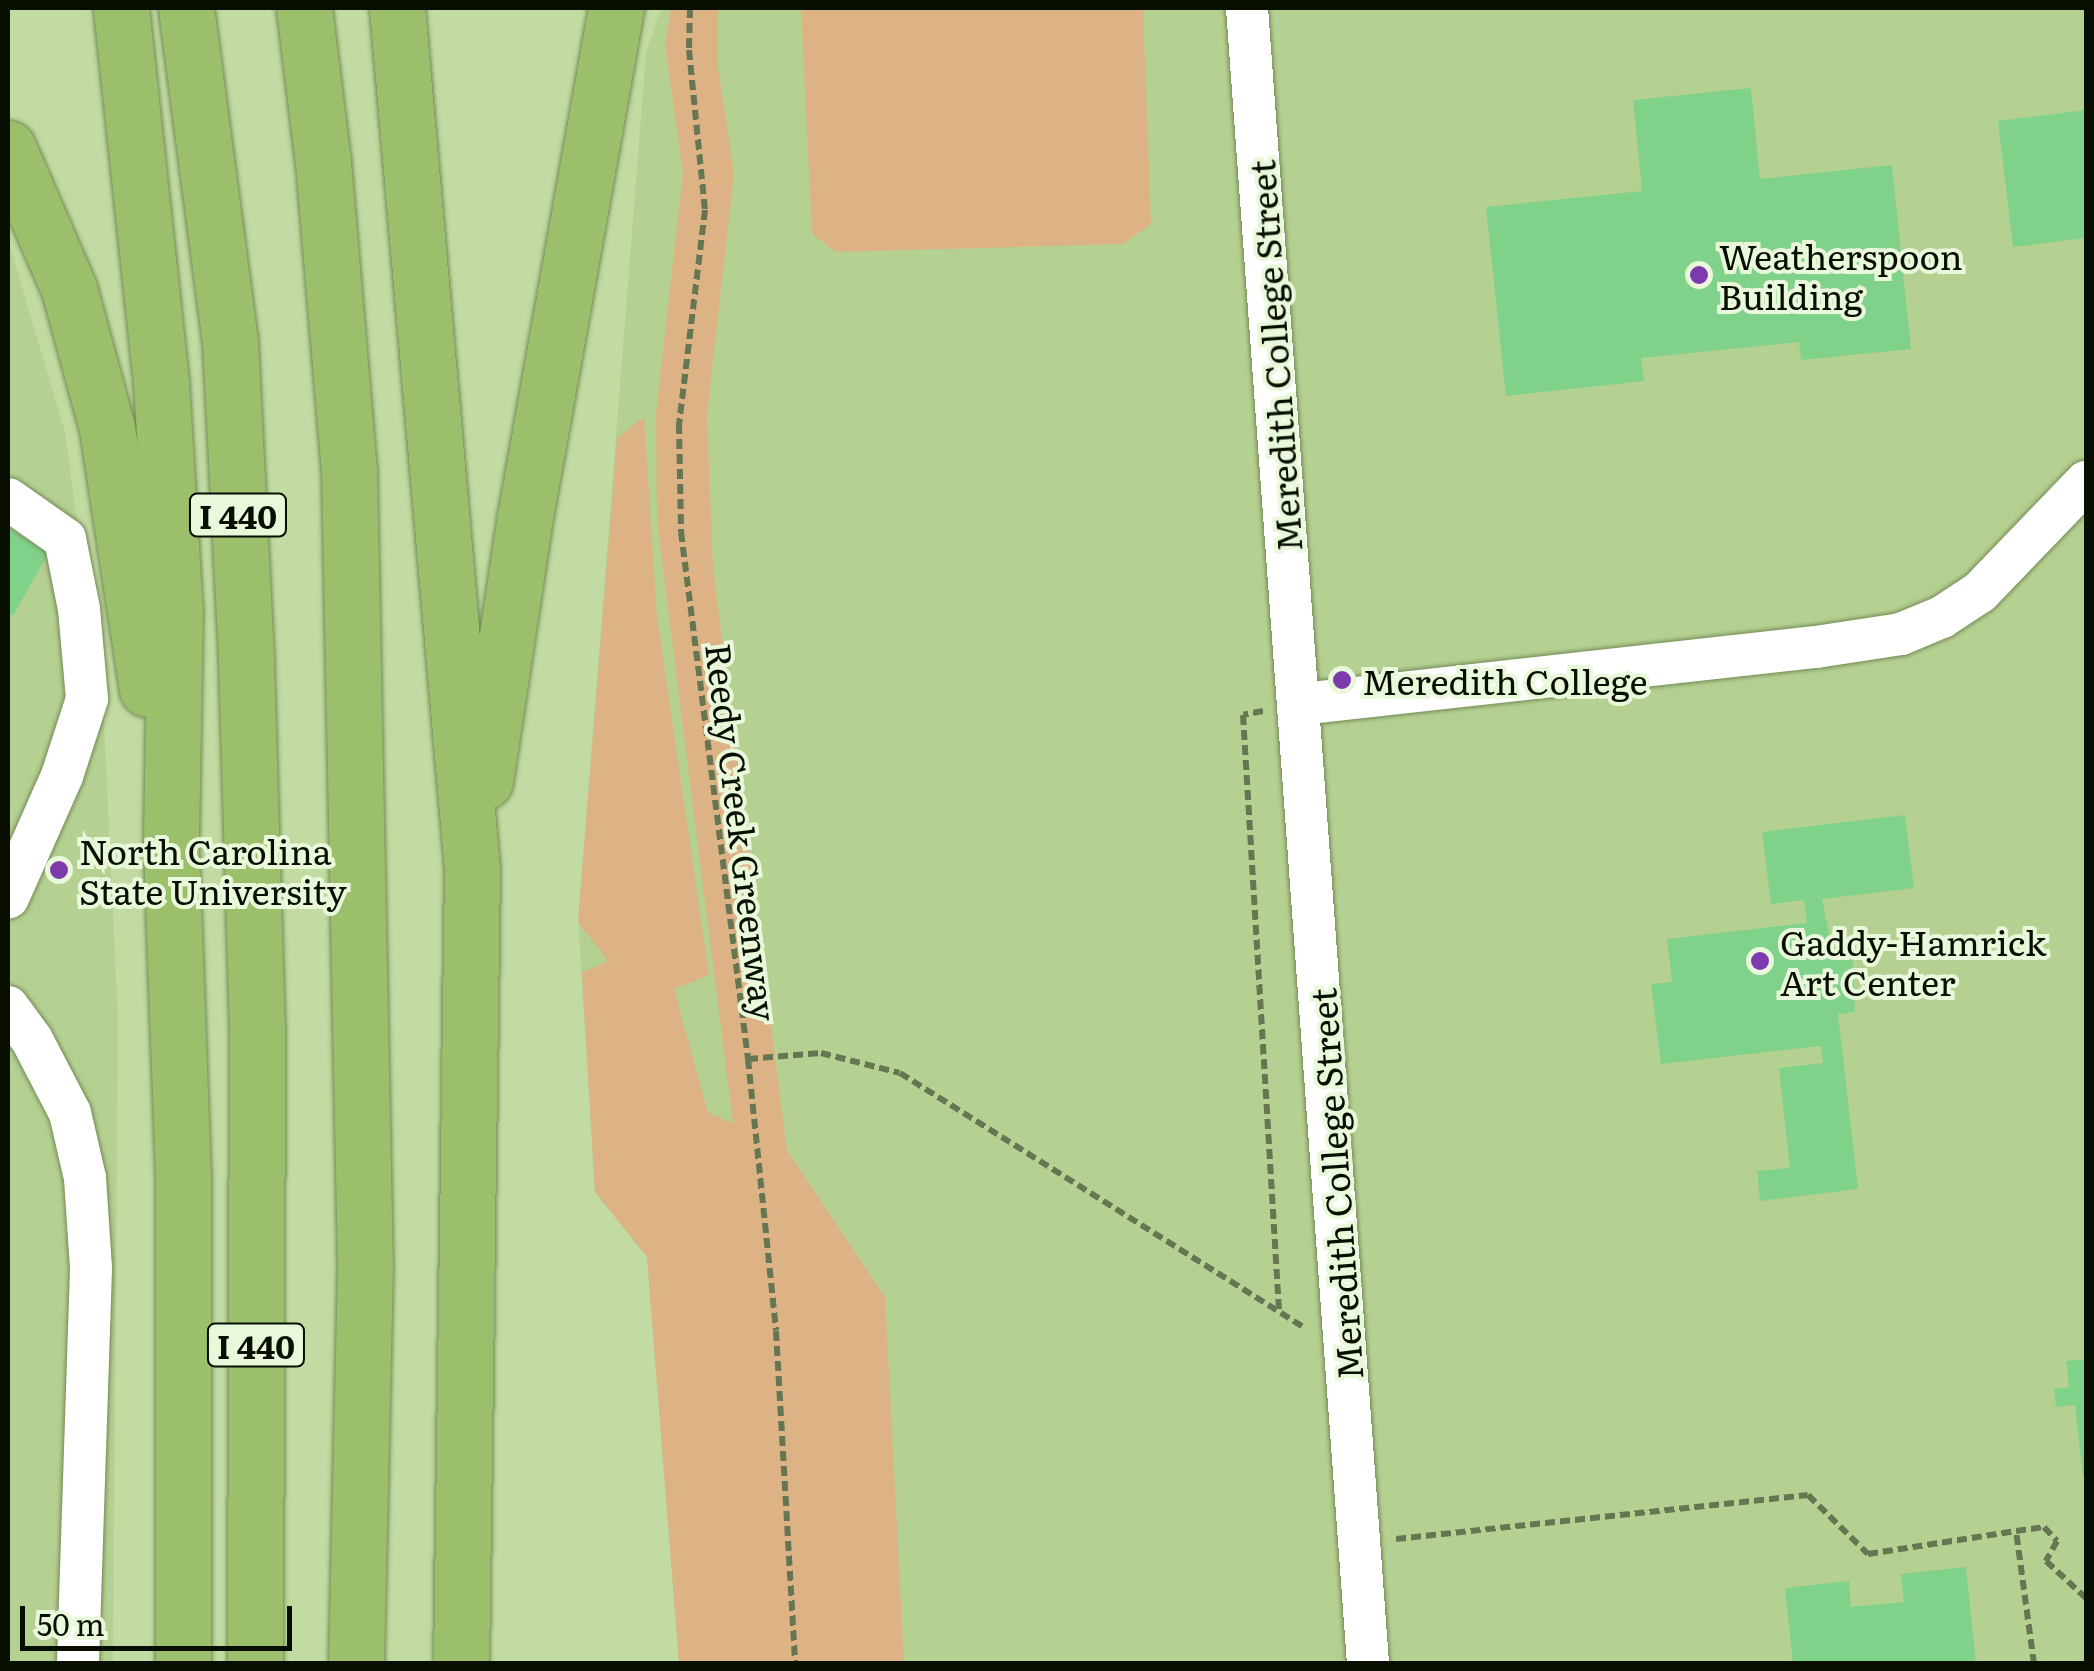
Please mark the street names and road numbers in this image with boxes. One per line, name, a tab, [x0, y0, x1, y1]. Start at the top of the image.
street label: Meredith College Street	[1239, 159, 1309, 553]
road number: I 440	[188, 488, 288, 542]
street label: Reedy Creek Greenway	[699, 641, 787, 1023]
street label: Meredith College Street	[1300, 987, 1370, 1381]
road number: I 440	[206, 1318, 306, 1372]

